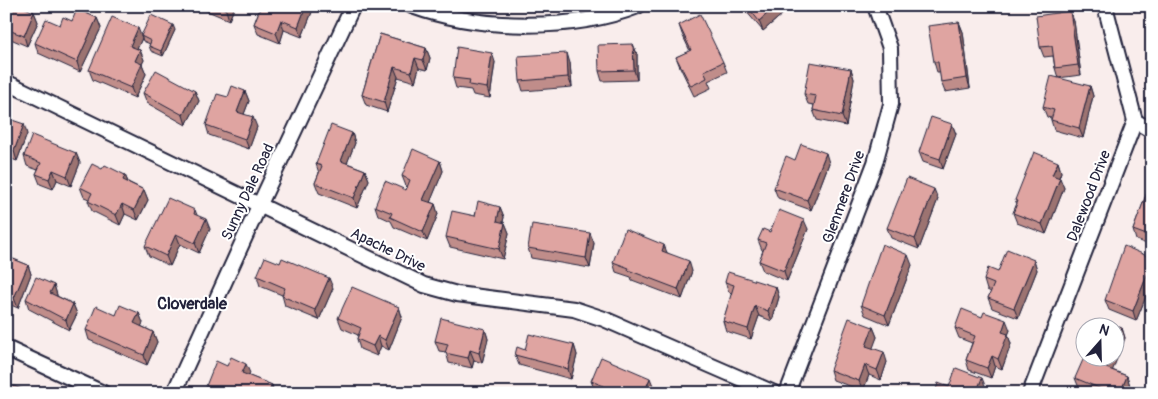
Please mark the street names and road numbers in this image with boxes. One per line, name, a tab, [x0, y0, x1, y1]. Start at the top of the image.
street label: Sunny Dale Road	[217, 141, 279, 243]
street label: Glenmere Drive	[818, 147, 870, 246]
street label: Dalewood Drive	[1063, 147, 1115, 244]
street label: Apache Drive	[347, 224, 429, 277]

